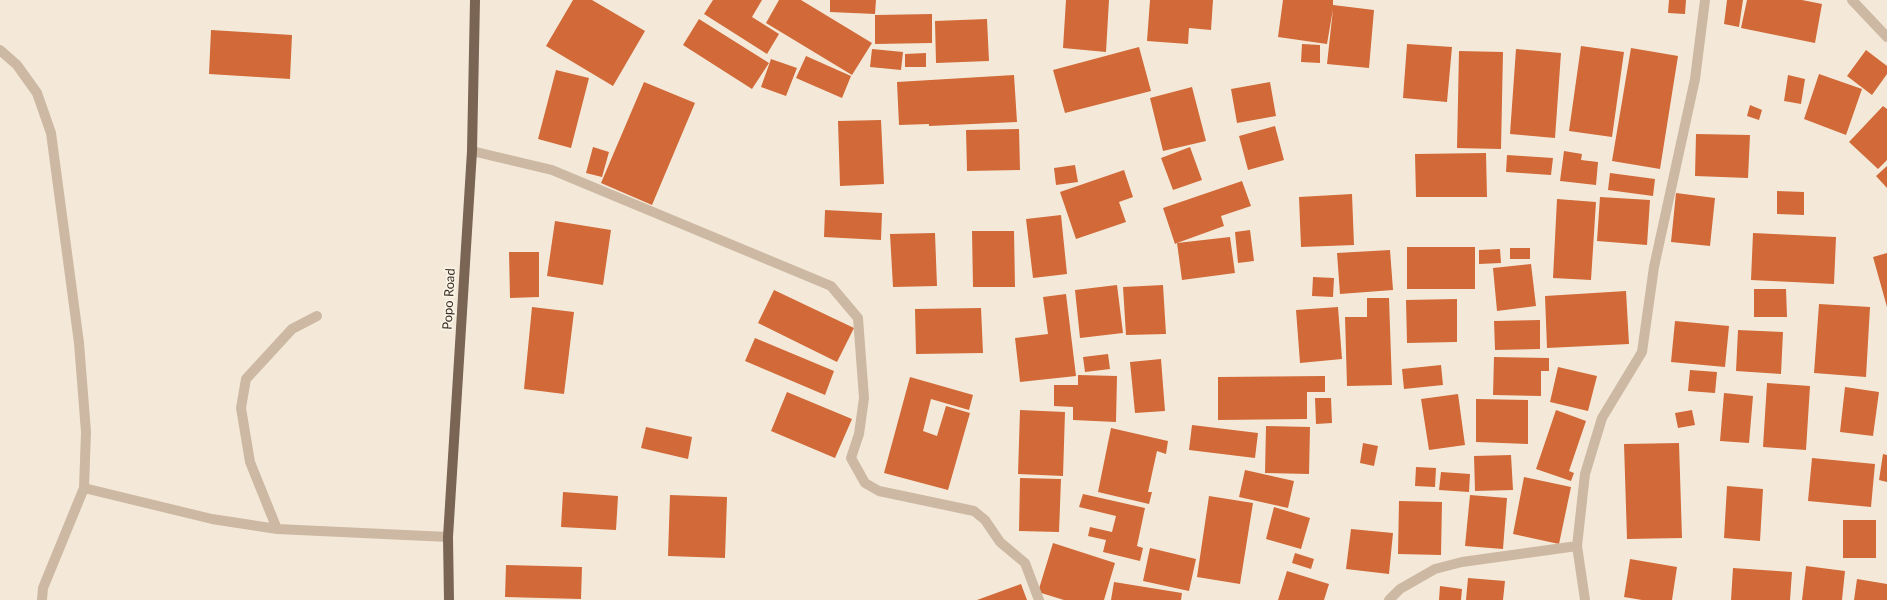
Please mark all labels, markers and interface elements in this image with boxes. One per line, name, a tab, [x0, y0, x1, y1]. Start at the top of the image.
street label: Popo Road	[440, 268, 458, 330]

